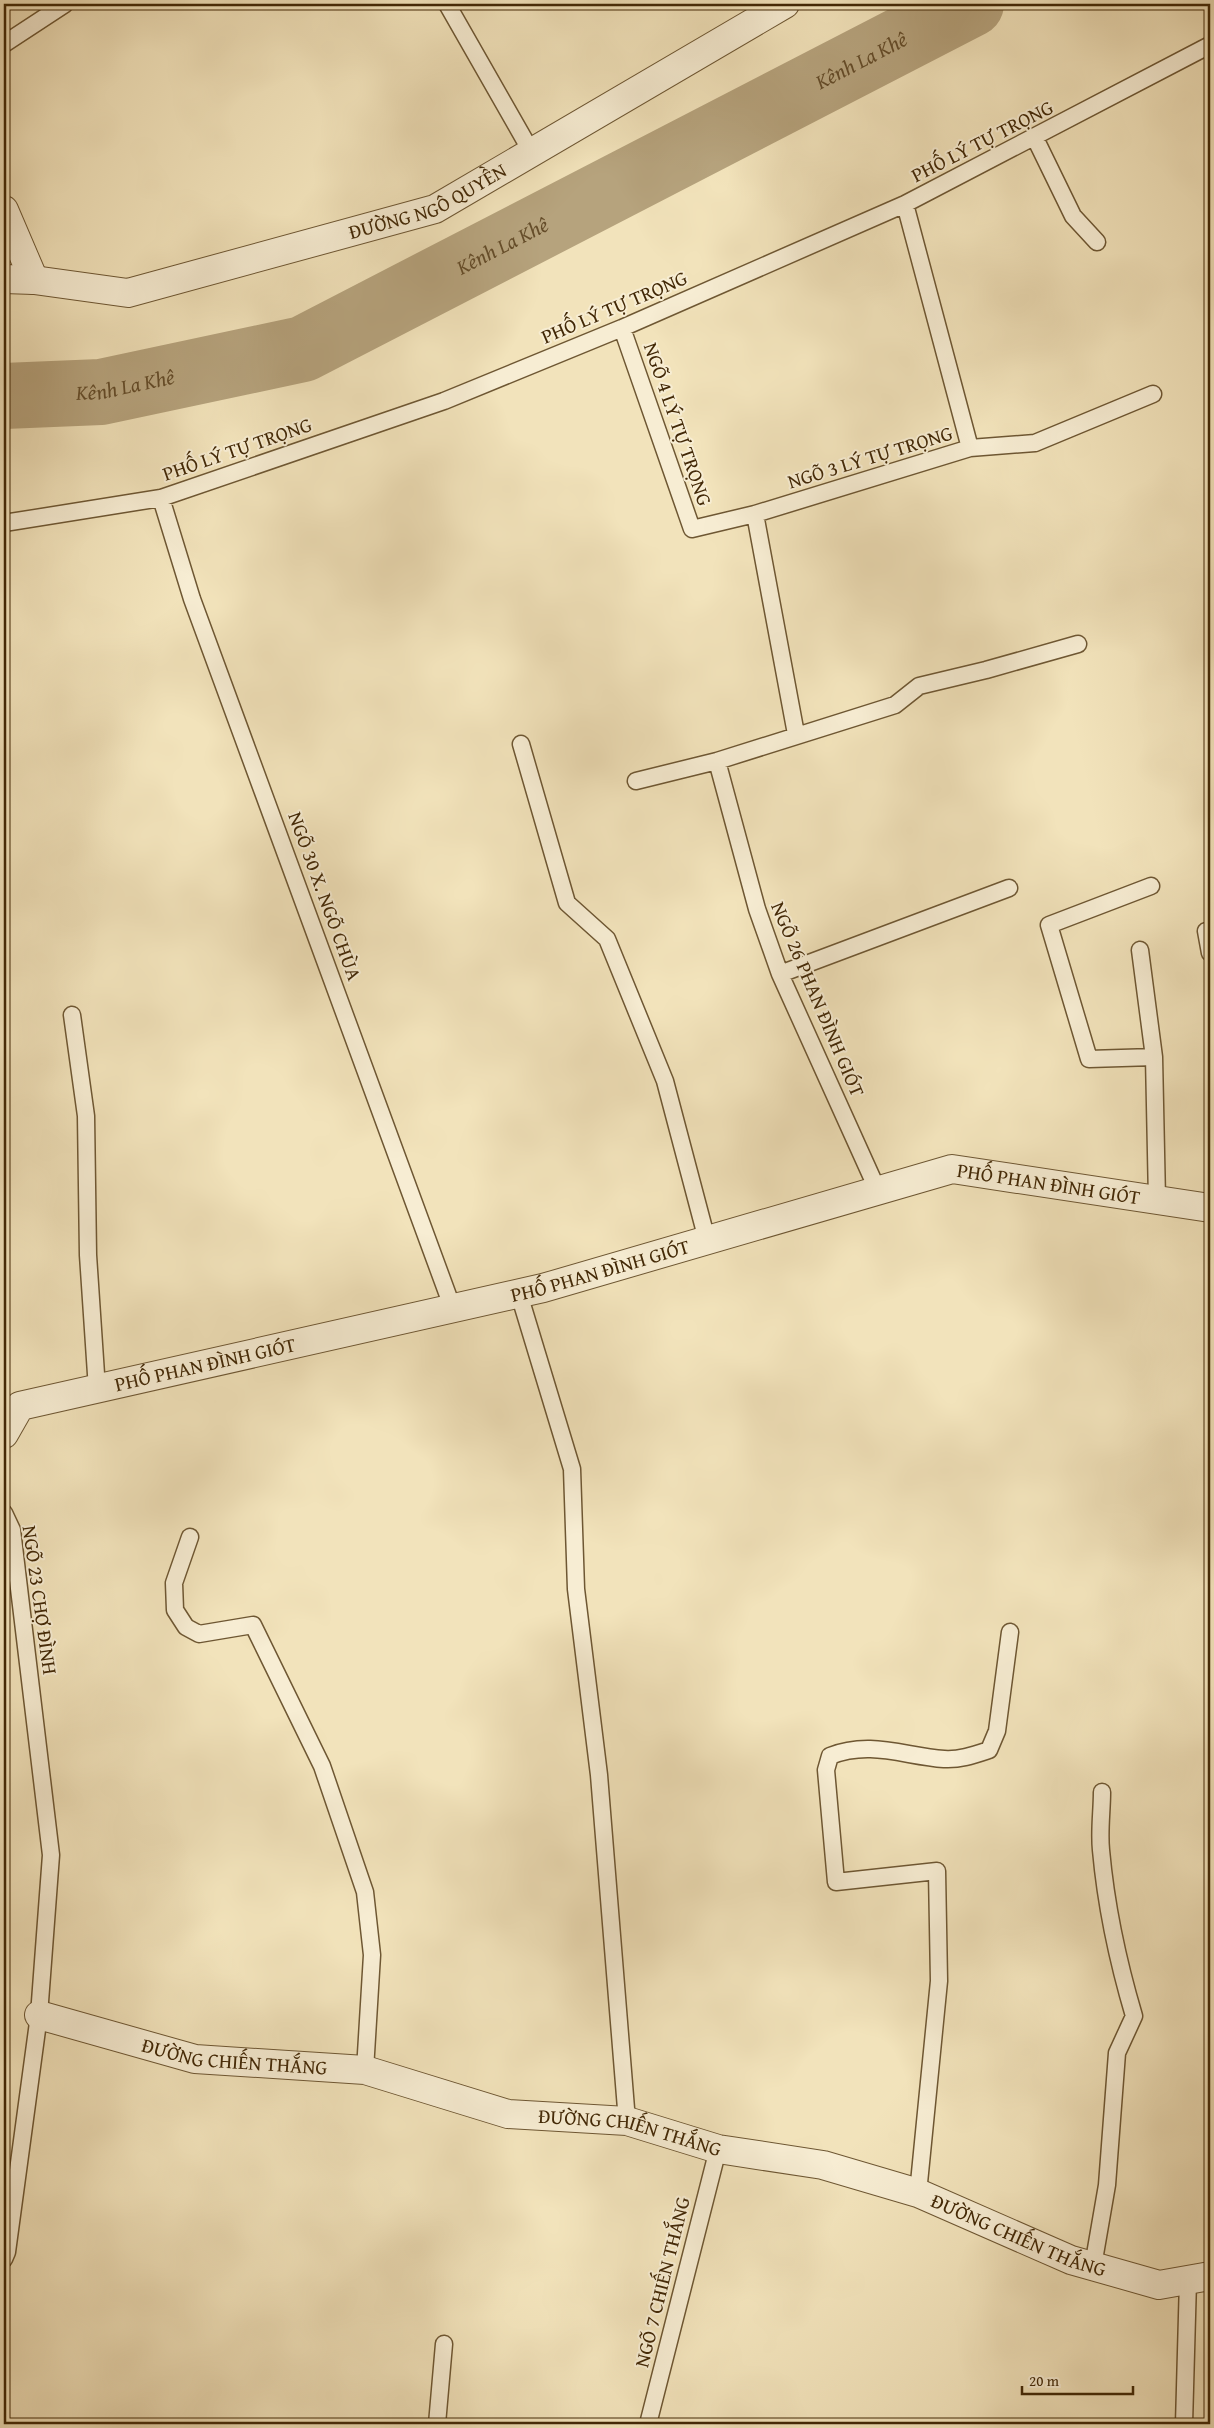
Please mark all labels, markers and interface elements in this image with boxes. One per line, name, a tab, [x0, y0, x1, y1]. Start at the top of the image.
water label: Kênh La Khê	[809, 23, 913, 97]
street label: PHỐ LÝ TỰ TRỌNG	[905, 91, 1058, 189]
street label: ĐƯỜNG NGÔ QUYỀN	[345, 155, 512, 246]
water label: Kênh La Khê	[450, 209, 554, 283]
street label: PHỐ LÝ TỰ TRỌNG	[536, 262, 691, 350]
street label: NGÕ 4 LÝ TỰ TRỌNG	[637, 338, 720, 510]
water label: Kênh La Khê	[74, 361, 178, 408]
street label: PHỐ LÝ TỰ TRỌNG	[158, 408, 316, 488]
street label: NGÕ 3 LÝ TỰ TRỌNG	[784, 418, 956, 495]
street label: NGÕ 30 X. NGÕ CHÙA	[281, 807, 369, 984]
street label: NGÕ 26 PHAN ĐÌNH GIÓT	[764, 897, 873, 1101]
street label: PHỐ PHAN ĐÌNH GIÓT	[955, 1155, 1142, 1211]
street label: PHỐ PHAN ĐÌNH GIÓT	[508, 1231, 693, 1309]
street label: PHỐ PHAN ĐÌNH GIÓT	[112, 1329, 298, 1398]
street label: NGÕ 23 CHỢ ĐÌNH	[16, 1523, 65, 1676]
street label: ĐƯỜNG CHIẾN THẮNG	[139, 2030, 328, 2082]
street label: ĐƯỜNG CHIẾN THẮNG	[538, 2101, 726, 2163]
street label: ĐƯỜNG CHIẾN THẮNG	[927, 2186, 1110, 2283]
street label: NGÕ 7 CHIẾN THẮNG	[625, 2193, 697, 2370]
scale bar	[1022, 2363, 1133, 2395]
text: 20 m	[1029, 2370, 1060, 2391]

